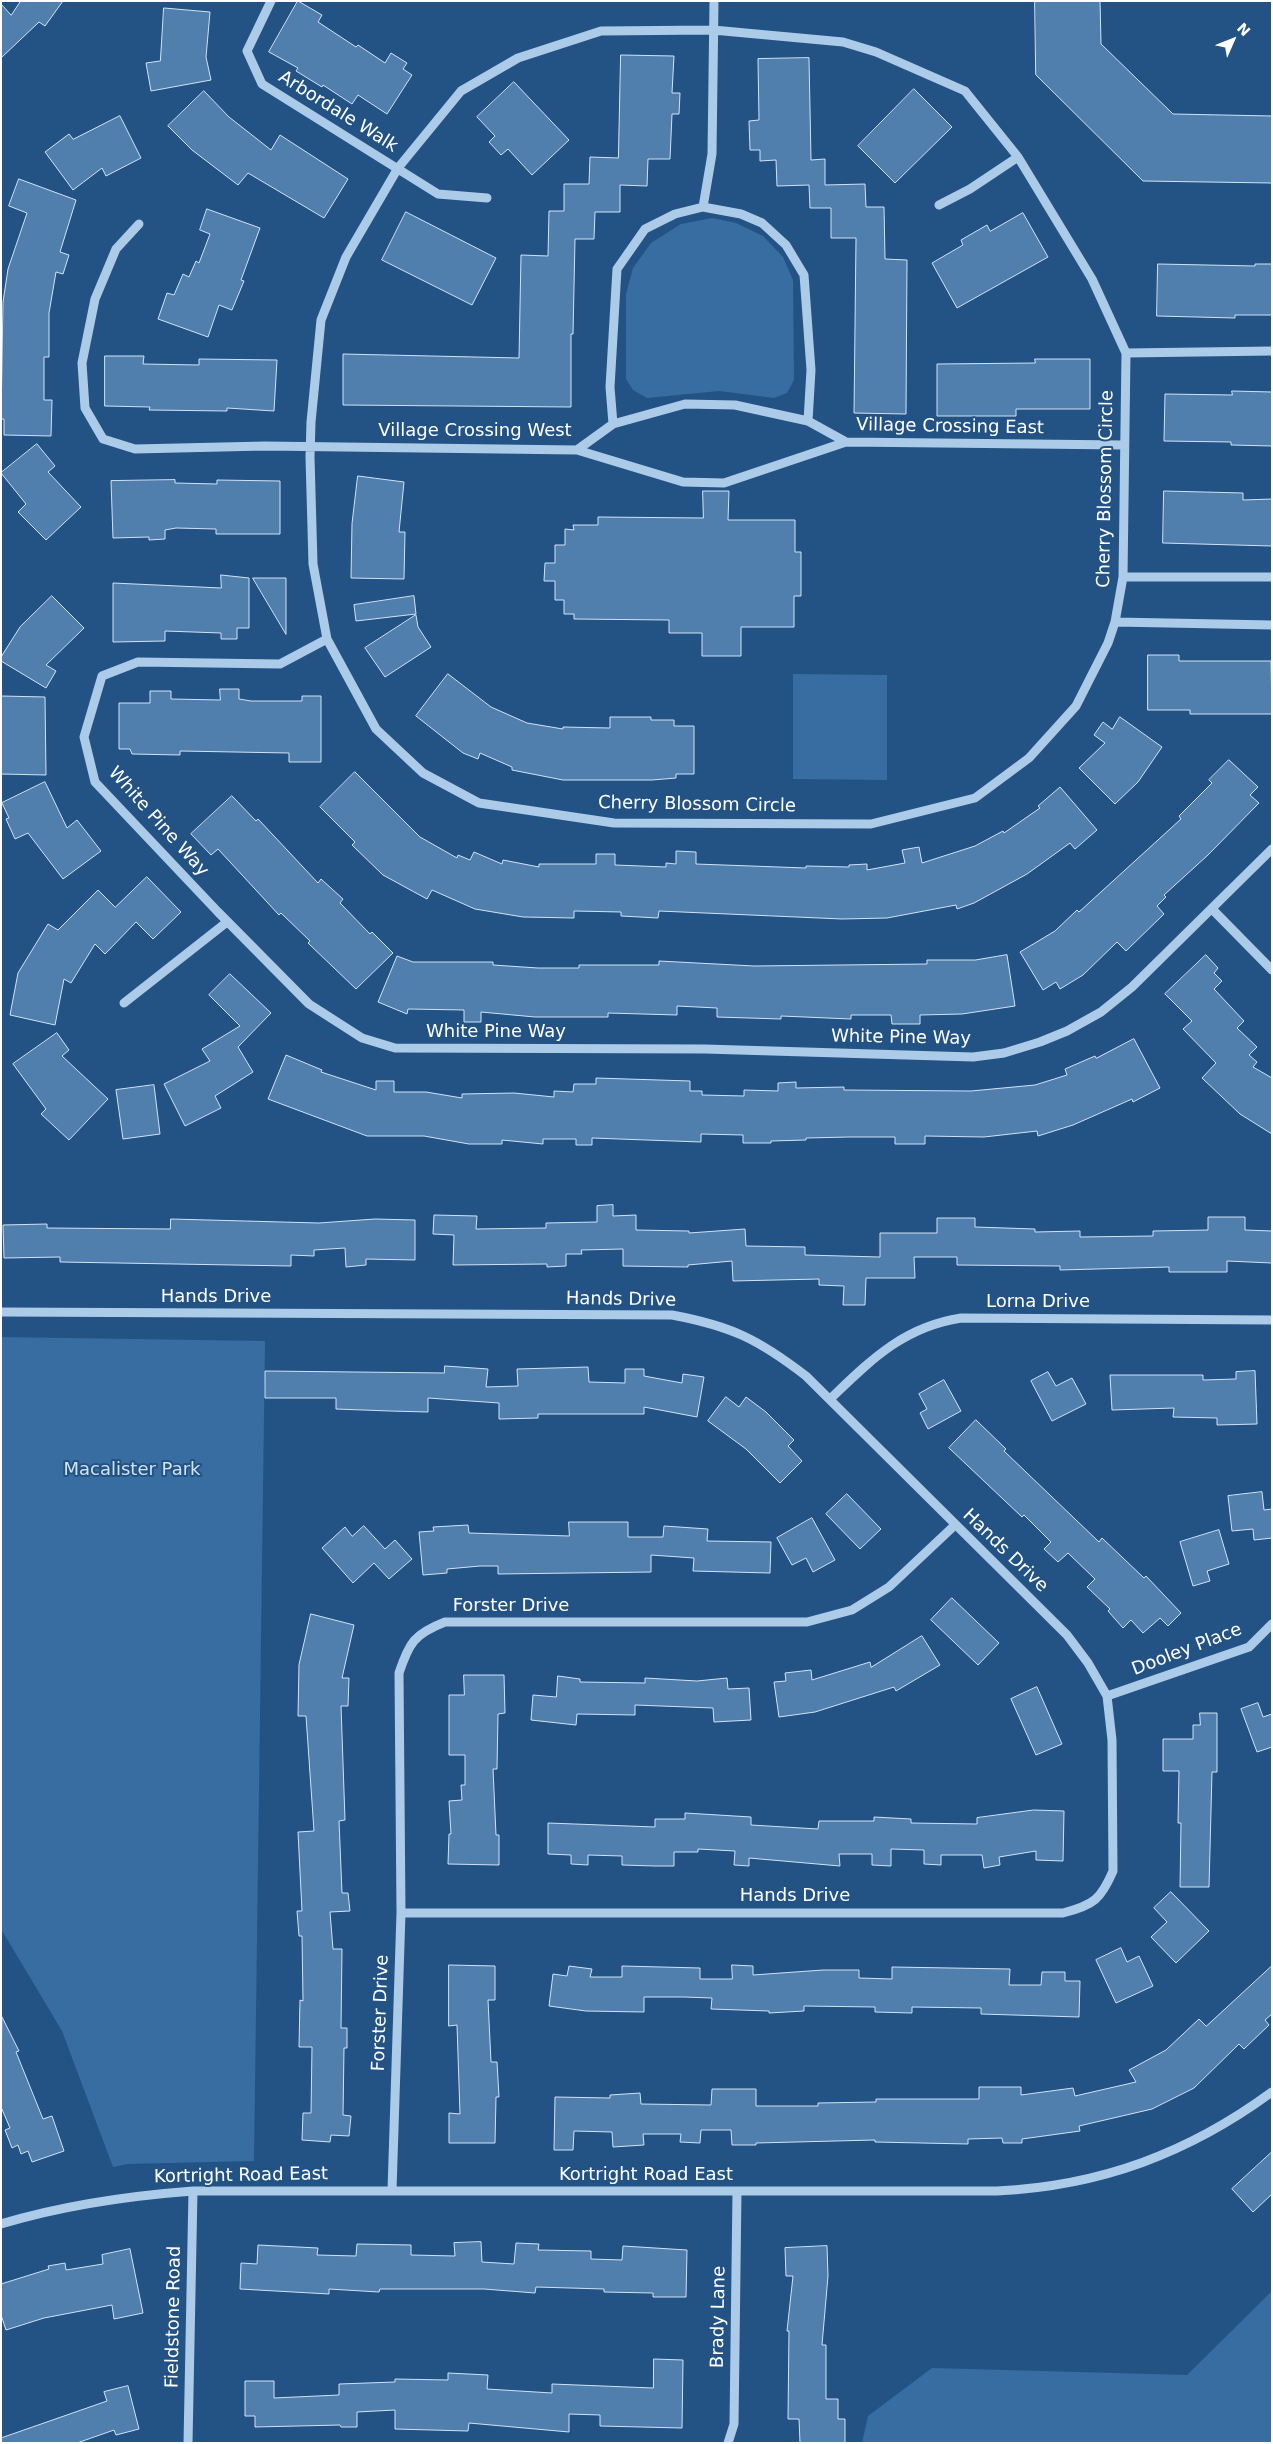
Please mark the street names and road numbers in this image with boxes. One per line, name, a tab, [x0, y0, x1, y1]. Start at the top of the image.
street label: Arbordale Walk	[274, 67, 402, 157]
street label: Cherry Blossom Circle	[1093, 390, 1119, 588]
street label: Village Crossing East	[856, 415, 1044, 439]
street label: Village Crossing West	[378, 420, 572, 442]
street label: White Pine Way	[103, 763, 213, 881]
street label: Cherry Blossom Circle	[598, 792, 796, 818]
street label: White Pine Way	[426, 1021, 566, 1043]
street label: White Pine Way	[831, 1026, 971, 1050]
street label: Hands Drive	[161, 1286, 271, 1308]
street label: Hands Drive	[566, 1288, 676, 1312]
street label: Lorna Drive	[986, 1291, 1090, 1313]
street label: Hands Drive	[958, 1505, 1052, 1597]
street label: Forster Drive	[453, 1595, 569, 1617]
street label: Dooley Place	[1129, 1619, 1245, 1681]
street label: Hands Drive	[740, 1885, 850, 1907]
street label: Forster Drive	[368, 1954, 394, 2072]
street label: Kortright Road East	[154, 2164, 328, 2188]
street label: Kortright Road East	[559, 2164, 733, 2186]
street label: Fieldstone Road	[162, 2246, 186, 2388]
street label: Brady Lane	[707, 2266, 731, 2368]

